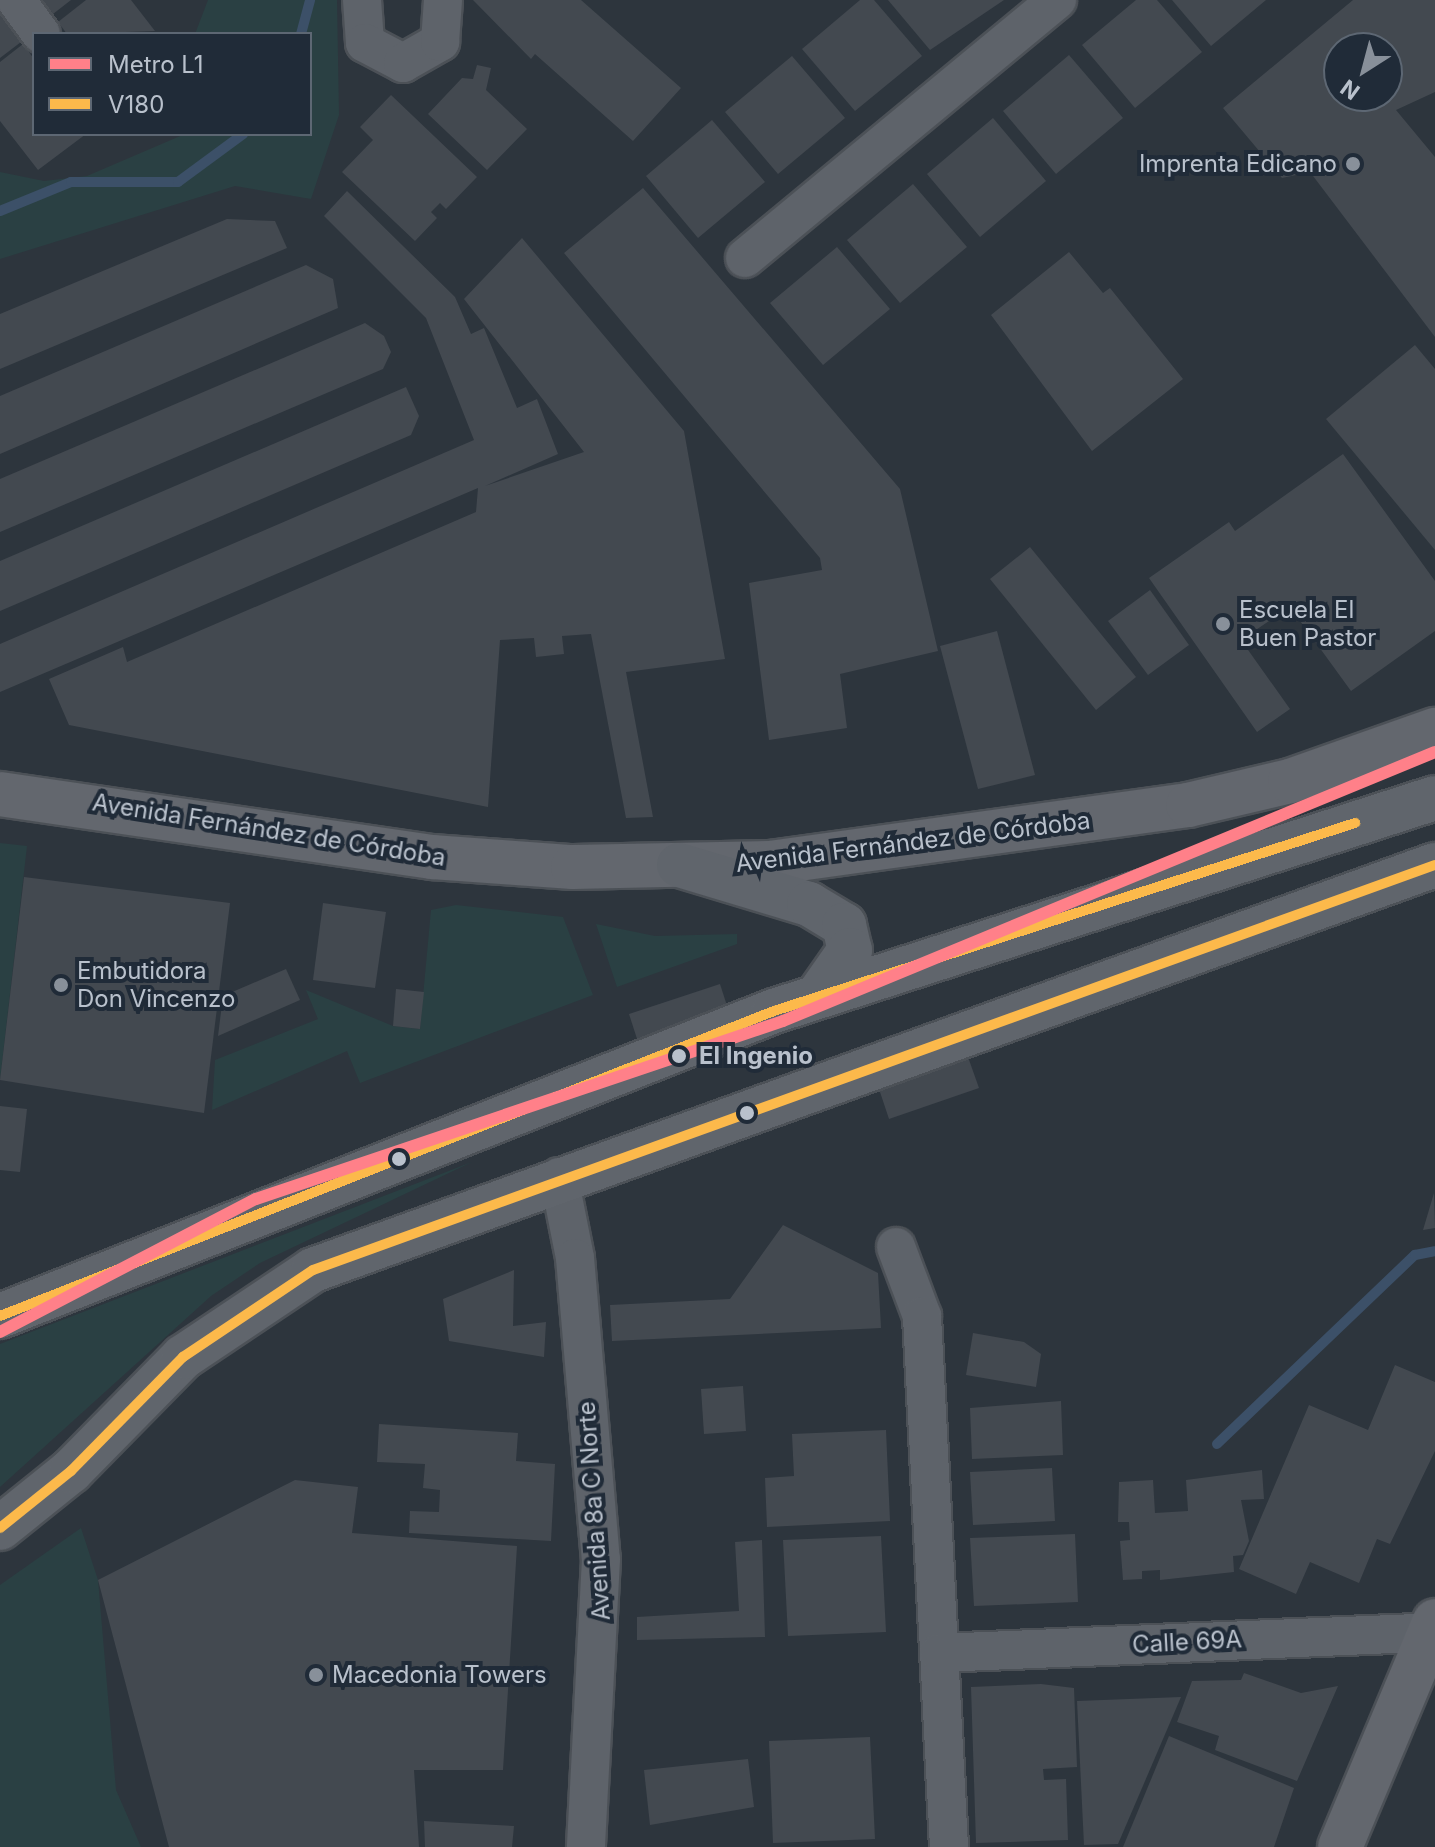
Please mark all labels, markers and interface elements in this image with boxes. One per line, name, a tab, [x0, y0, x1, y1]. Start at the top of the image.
legend	[32, 32, 312, 136]
north arrow	[1323, 32, 1403, 112]
text: Metro L1	[108, 50, 204, 79]
text: N	[1336, 74, 1364, 105]
text: V180	[108, 90, 164, 119]
place label: Imprenta Edicano	[1139, 150, 1337, 178]
marker: Imprenta Edicano	[1344, 155, 1362, 173]
place label: Escuela El Buen Pastor	[1239, 596, 1376, 652]
marker: Escuela El Buen Pastor	[1214, 615, 1232, 633]
street label: Avenida Fernández de Córdoba	[90, 788, 448, 872]
street label: Avenida Fernández de Córdoba	[734, 806, 1092, 878]
place label: Embutidora Don Vincenzo	[77, 957, 235, 1013]
marker: Embutidora Don Vincenzo	[52, 976, 70, 994]
place label: El Ingenio	[699, 1042, 813, 1070]
marker: El Ingenio	[666, 1043, 692, 1069]
unlabelled marker	[739, 1105, 755, 1121]
unlabelled marker	[391, 1151, 407, 1167]
street label: Avenida 8a C Norte	[572, 1400, 616, 1622]
street label: Calle 69A	[1131, 1625, 1243, 1659]
place label: Macedonia Towers	[332, 1661, 547, 1689]
marker: Macedonia Towers	[307, 1666, 325, 1684]

